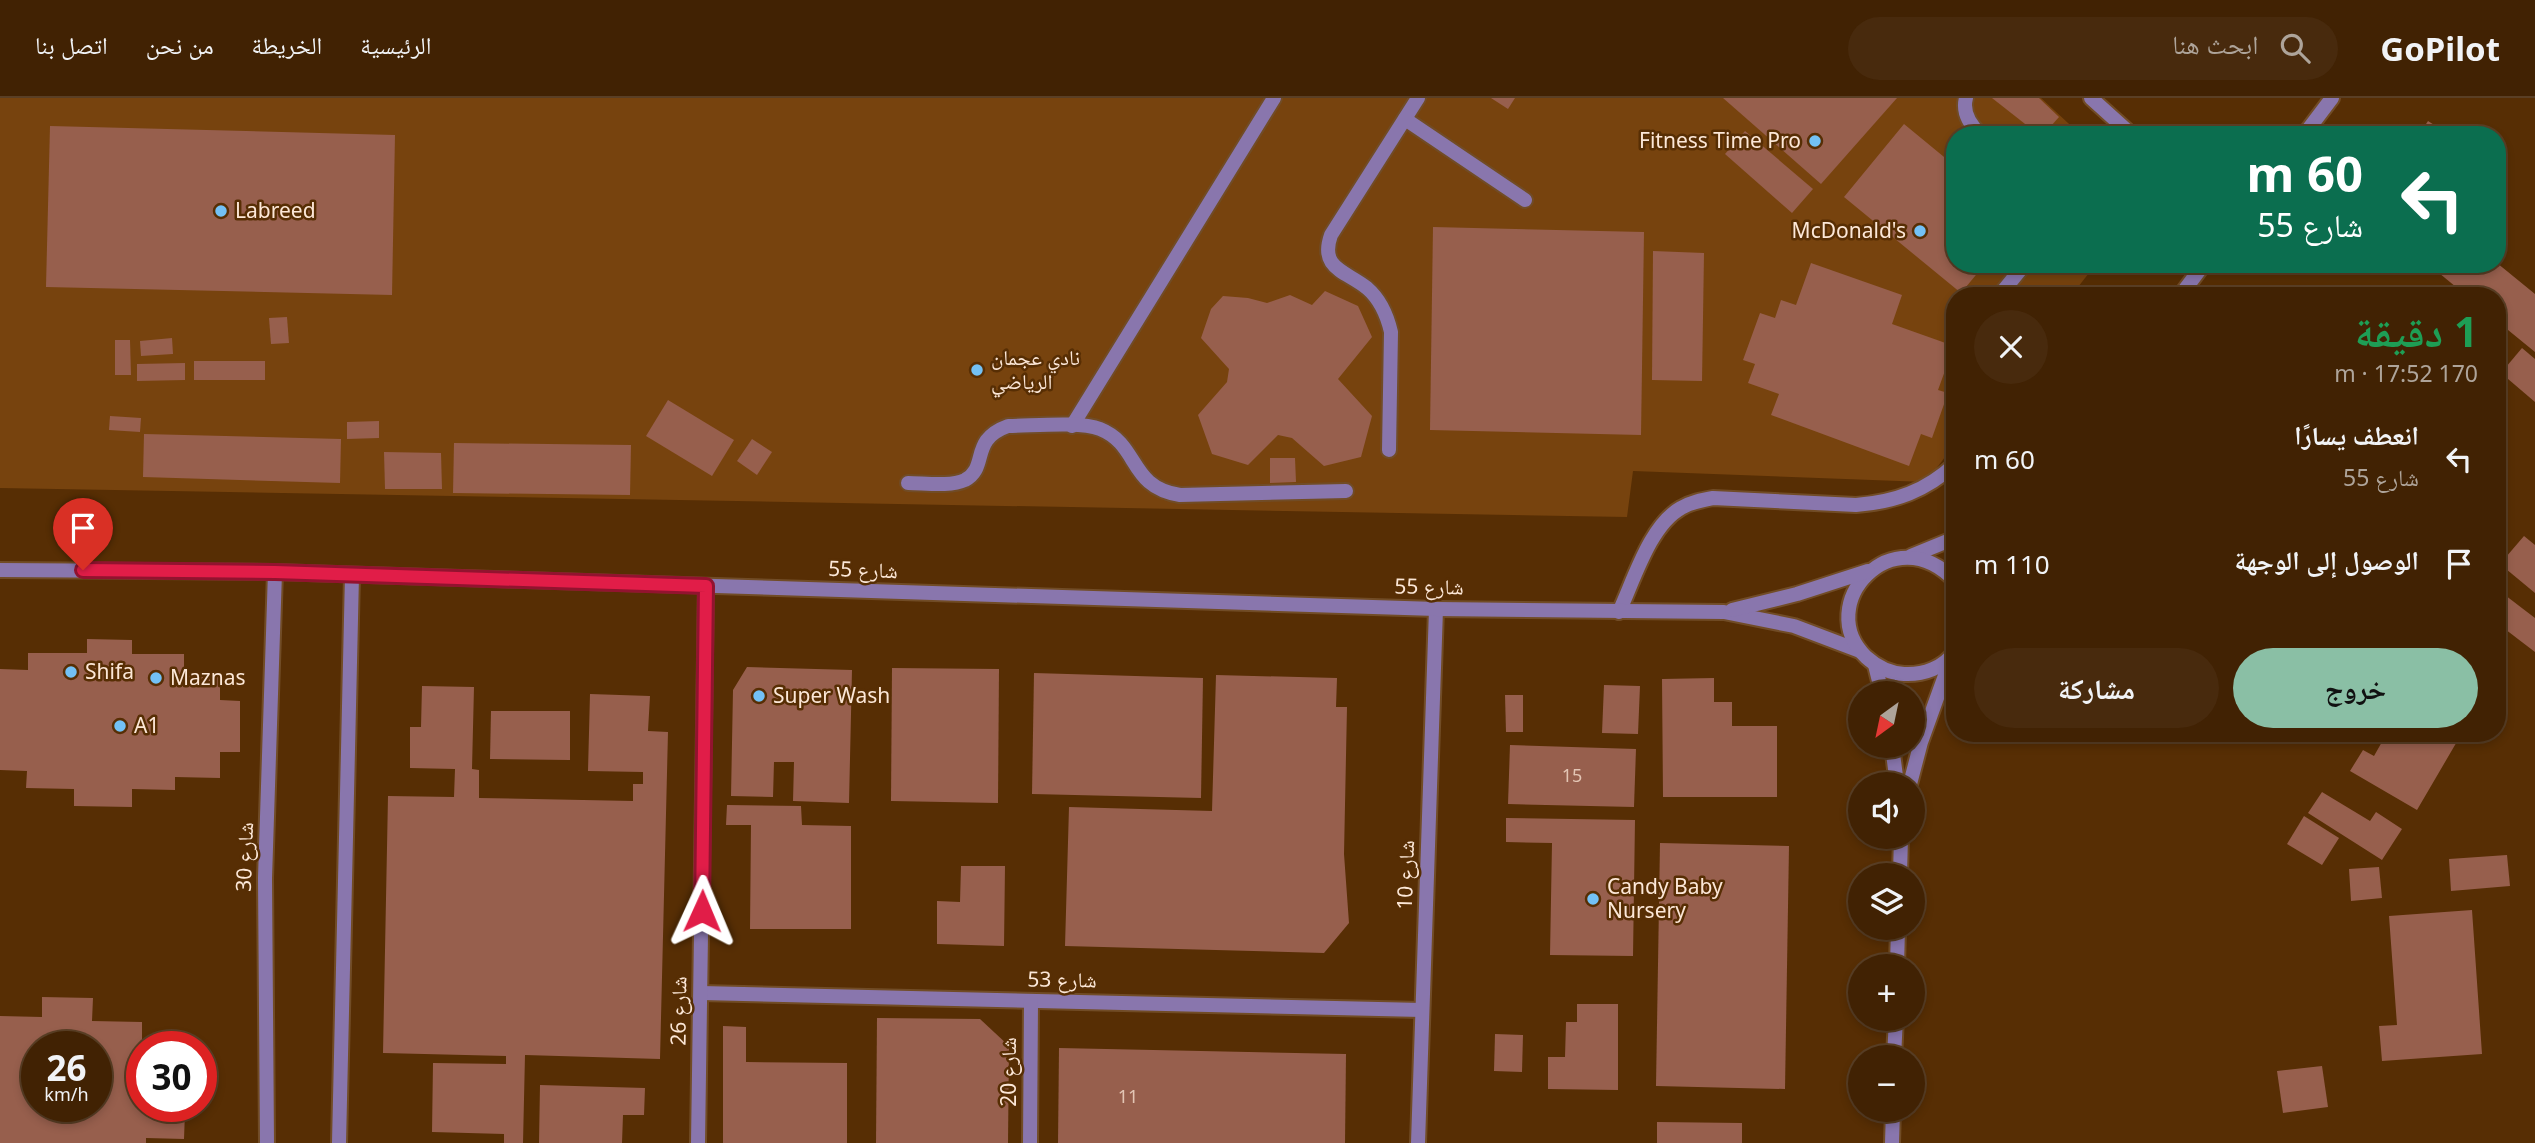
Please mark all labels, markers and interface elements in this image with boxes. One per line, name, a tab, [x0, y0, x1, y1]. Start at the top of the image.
search box	[1848, 17, 2338, 80]
text: ابحث هنا	[2172, 26, 2258, 62]
text: GoPilot	[2380, 26, 2500, 71]
text: اتصل بنا	[35, 28, 108, 61]
text: من نحن	[146, 28, 214, 61]
text: الخريطة	[252, 28, 322, 61]
text: الرئيسية	[360, 28, 431, 61]
icon: search	[2276, 29, 2314, 67]
place label: Fitness Time Pro	[1639, 126, 1801, 154]
marker: Fitness Time Pro	[1807, 133, 1823, 149]
text: 60 m	[2246, 140, 2363, 206]
icon: left	[2387, 154, 2478, 245]
place label: Labreed	[235, 196, 316, 224]
marker: Labreed	[213, 203, 229, 219]
text: شارع 55	[2257, 203, 2363, 246]
place label: McDonald's	[1792, 216, 1906, 244]
marker: McDonald's	[1912, 223, 1928, 239]
text: 1 دقيقة	[2355, 302, 2478, 359]
button: close	[1974, 310, 2048, 384]
place label: نادي عجمان الرياضي	[991, 343, 1080, 398]
text: 170 m · 17:52	[2334, 357, 2478, 389]
marker: نادي عجمان الرياضي	[969, 362, 985, 378]
text: انعطف يسارًا	[2294, 417, 2419, 453]
icon: left	[2440, 440, 2478, 478]
text: 60 m	[1974, 441, 2035, 477]
text: شارع 55	[2343, 461, 2419, 493]
pin	[53, 498, 113, 570]
icon: arrive	[64, 509, 102, 547]
text: الوصول إلى الوجهة	[2235, 542, 2419, 578]
icon: arrive	[2440, 545, 2478, 583]
text: 110 m	[1974, 546, 2050, 582]
street label: شارع 55	[828, 554, 898, 584]
street label: شارع 55	[1394, 571, 1464, 601]
button: مشاركة	[1974, 648, 2219, 728]
button: خروج	[2233, 648, 2478, 728]
place label: Shifa	[85, 657, 134, 685]
place label: Maznas	[170, 663, 246, 691]
marker: Shifa	[63, 664, 79, 680]
marker: Maznas	[148, 670, 164, 686]
place label: Super Wash	[773, 681, 890, 709]
north arrow	[1848, 681, 1925, 758]
map controls	[1848, 681, 1925, 1122]
marker: Super Wash	[751, 688, 767, 704]
place label: A1	[134, 711, 159, 739]
marker: A1	[112, 718, 128, 734]
house number: 15	[1562, 763, 1582, 787]
button: sound	[1848, 772, 1925, 849]
street label: شارع 30	[229, 822, 259, 892]
street label: شارع 10	[1390, 840, 1420, 910]
button: layers	[1848, 863, 1925, 940]
place label: Candy Baby Nursery	[1607, 872, 1723, 924]
position arrow	[665, 874, 739, 948]
marker: Candy Baby Nursery	[1585, 891, 1601, 907]
button: +	[1848, 954, 1925, 1031]
street label: شارع 53	[1027, 964, 1097, 994]
street label: شارع 26	[663, 976, 693, 1046]
speed limit sign: 30	[126, 1031, 217, 1122]
street label: شارع 20	[994, 1037, 1022, 1107]
text: 26	[46, 1044, 87, 1091]
button: −	[1848, 1045, 1925, 1122]
text: km/h	[44, 1082, 89, 1106]
house number: 11	[1118, 1084, 1138, 1108]

